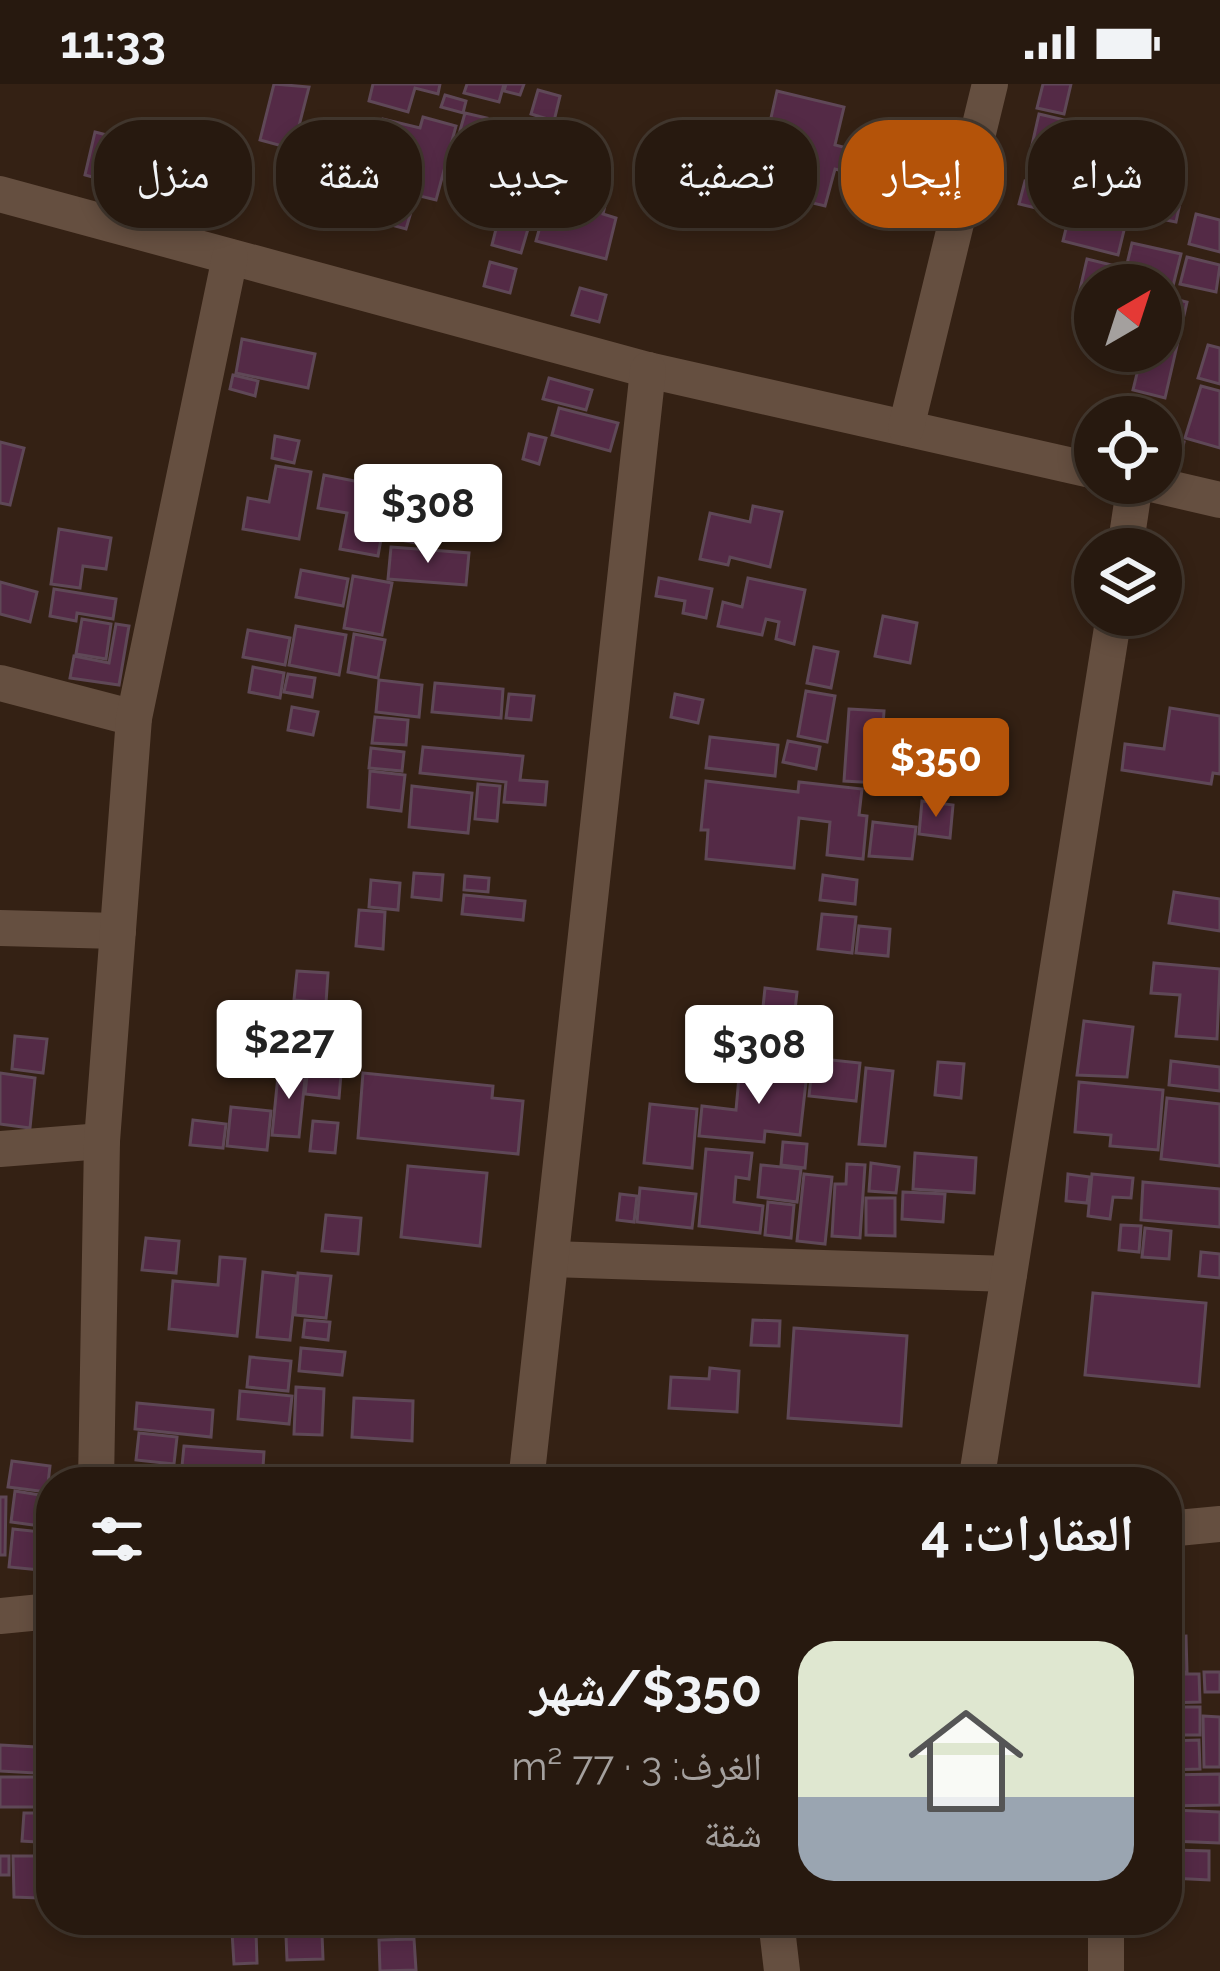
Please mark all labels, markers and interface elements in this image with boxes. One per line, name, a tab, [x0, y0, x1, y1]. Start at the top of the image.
text: 11:33	[60, 16, 166, 69]
chip: منزل	[94, 120, 252, 228]
chip: شقة	[276, 120, 422, 228]
chip: جديد	[446, 120, 611, 228]
chip: تصفية	[635, 120, 817, 228]
chip: إيجار	[841, 120, 1004, 228]
chip: شراء	[1028, 120, 1185, 228]
north arrow	[1074, 264, 1182, 372]
map controls	[1074, 264, 1182, 636]
button: locate	[1074, 396, 1182, 504]
pin: $308	[357, 464, 499, 566]
text: $308	[381, 480, 475, 526]
button: layers	[1074, 528, 1182, 636]
pin: $350	[865, 718, 1007, 820]
text: $350	[890, 734, 982, 780]
pin: $227	[218, 1000, 360, 1102]
pin: $308	[688, 1005, 830, 1107]
text: $227	[244, 1016, 334, 1062]
text: $308	[712, 1021, 806, 1067]
text: العقارات: 4	[921, 1503, 1134, 1563]
icon: filters	[84, 1506, 150, 1572]
text: $350/شهر	[530, 1658, 762, 1718]
icon: home	[894, 1689, 1038, 1833]
text: الغرف: 3 · 77 m²	[511, 1743, 762, 1789]
text: شقة	[704, 1810, 762, 1856]

